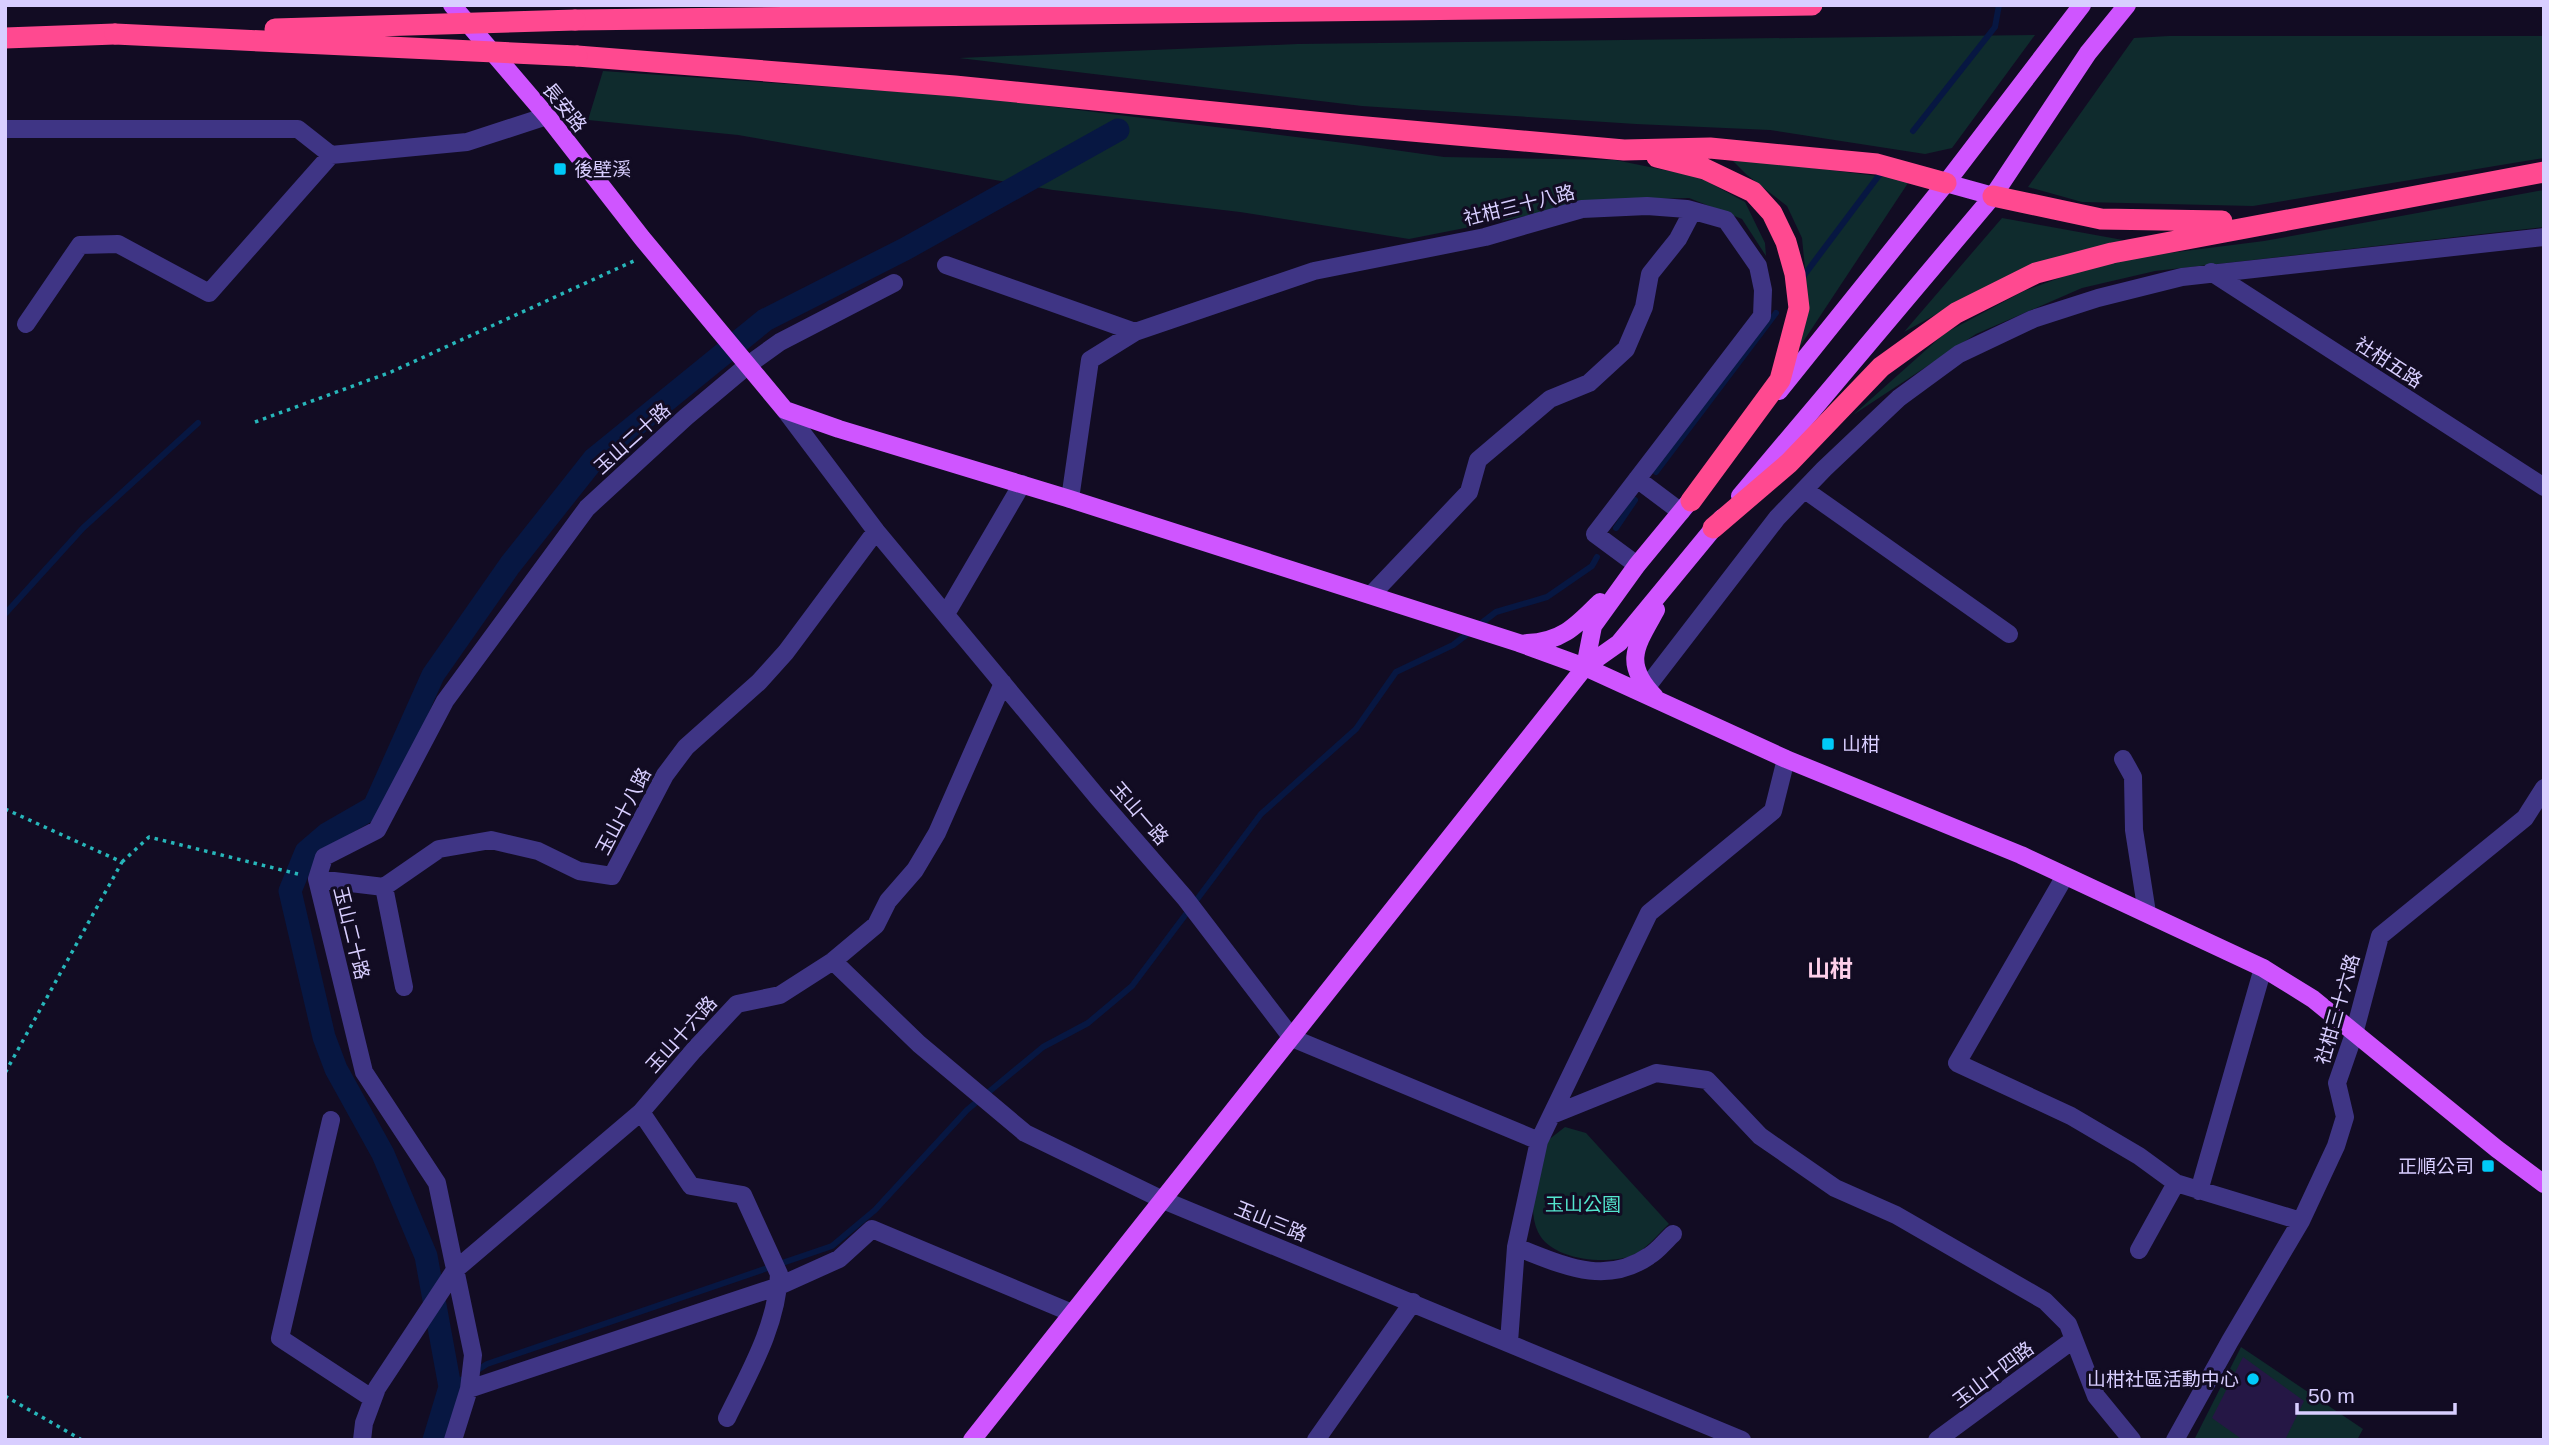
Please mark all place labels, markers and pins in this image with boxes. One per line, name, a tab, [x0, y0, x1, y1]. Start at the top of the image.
place label: 後壁溪	[574, 159, 631, 180]
marker: 後壁溪	[552, 161, 568, 177]
place label: 山柑	[1842, 734, 1880, 755]
marker: 山柑	[1820, 736, 1836, 752]
place label: 正順公司	[2398, 1156, 2474, 1177]
marker: 正順公司	[2480, 1158, 2496, 1174]
place label: 山柑社區活動中心	[2087, 1369, 2239, 1390]
marker: 山柑社區活動中心	[2245, 1371, 2261, 1387]

